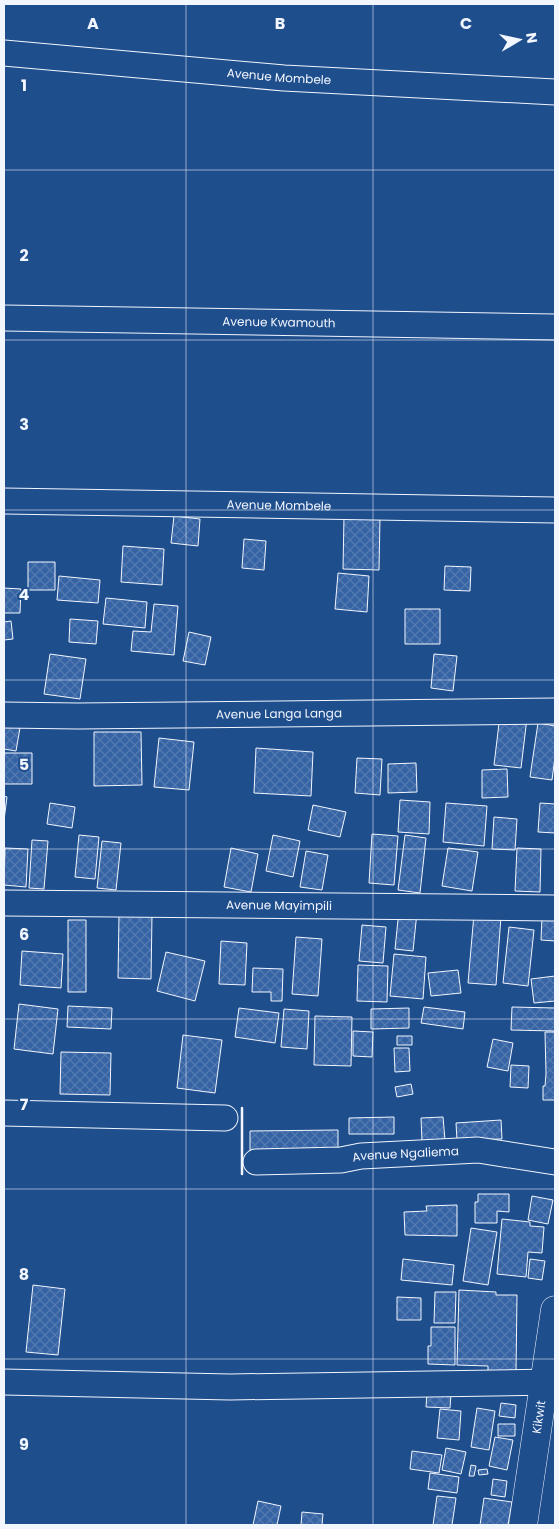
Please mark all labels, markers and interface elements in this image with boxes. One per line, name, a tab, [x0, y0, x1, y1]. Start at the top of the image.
text: A	[87, 12, 99, 35]
text: B	[275, 12, 285, 35]
text: C	[460, 12, 472, 35]
north arrow	[494, 15, 544, 65]
text: N	[521, 31, 543, 45]
street label: Avenue Mombele	[226, 64, 332, 88]
text: 1	[21, 74, 27, 97]
text: 2	[19, 244, 29, 267]
street label: Avenue Kwamouth	[222, 313, 336, 331]
text: 3	[19, 413, 29, 436]
street label: Avenue Mombele	[226, 496, 331, 514]
text: 4	[19, 583, 30, 606]
street label: Avenue Langa Langa	[216, 704, 342, 723]
text: 5	[19, 753, 29, 776]
street label: Avenue Mayimpili	[226, 896, 332, 914]
text: 6	[19, 923, 29, 946]
text: 7	[20, 1093, 29, 1116]
street label: Avenue Ngaliema	[351, 1142, 459, 1166]
text: 8	[19, 1263, 29, 1286]
street label: Kikwit	[528, 1399, 549, 1435]
text: 9	[19, 1433, 29, 1456]

